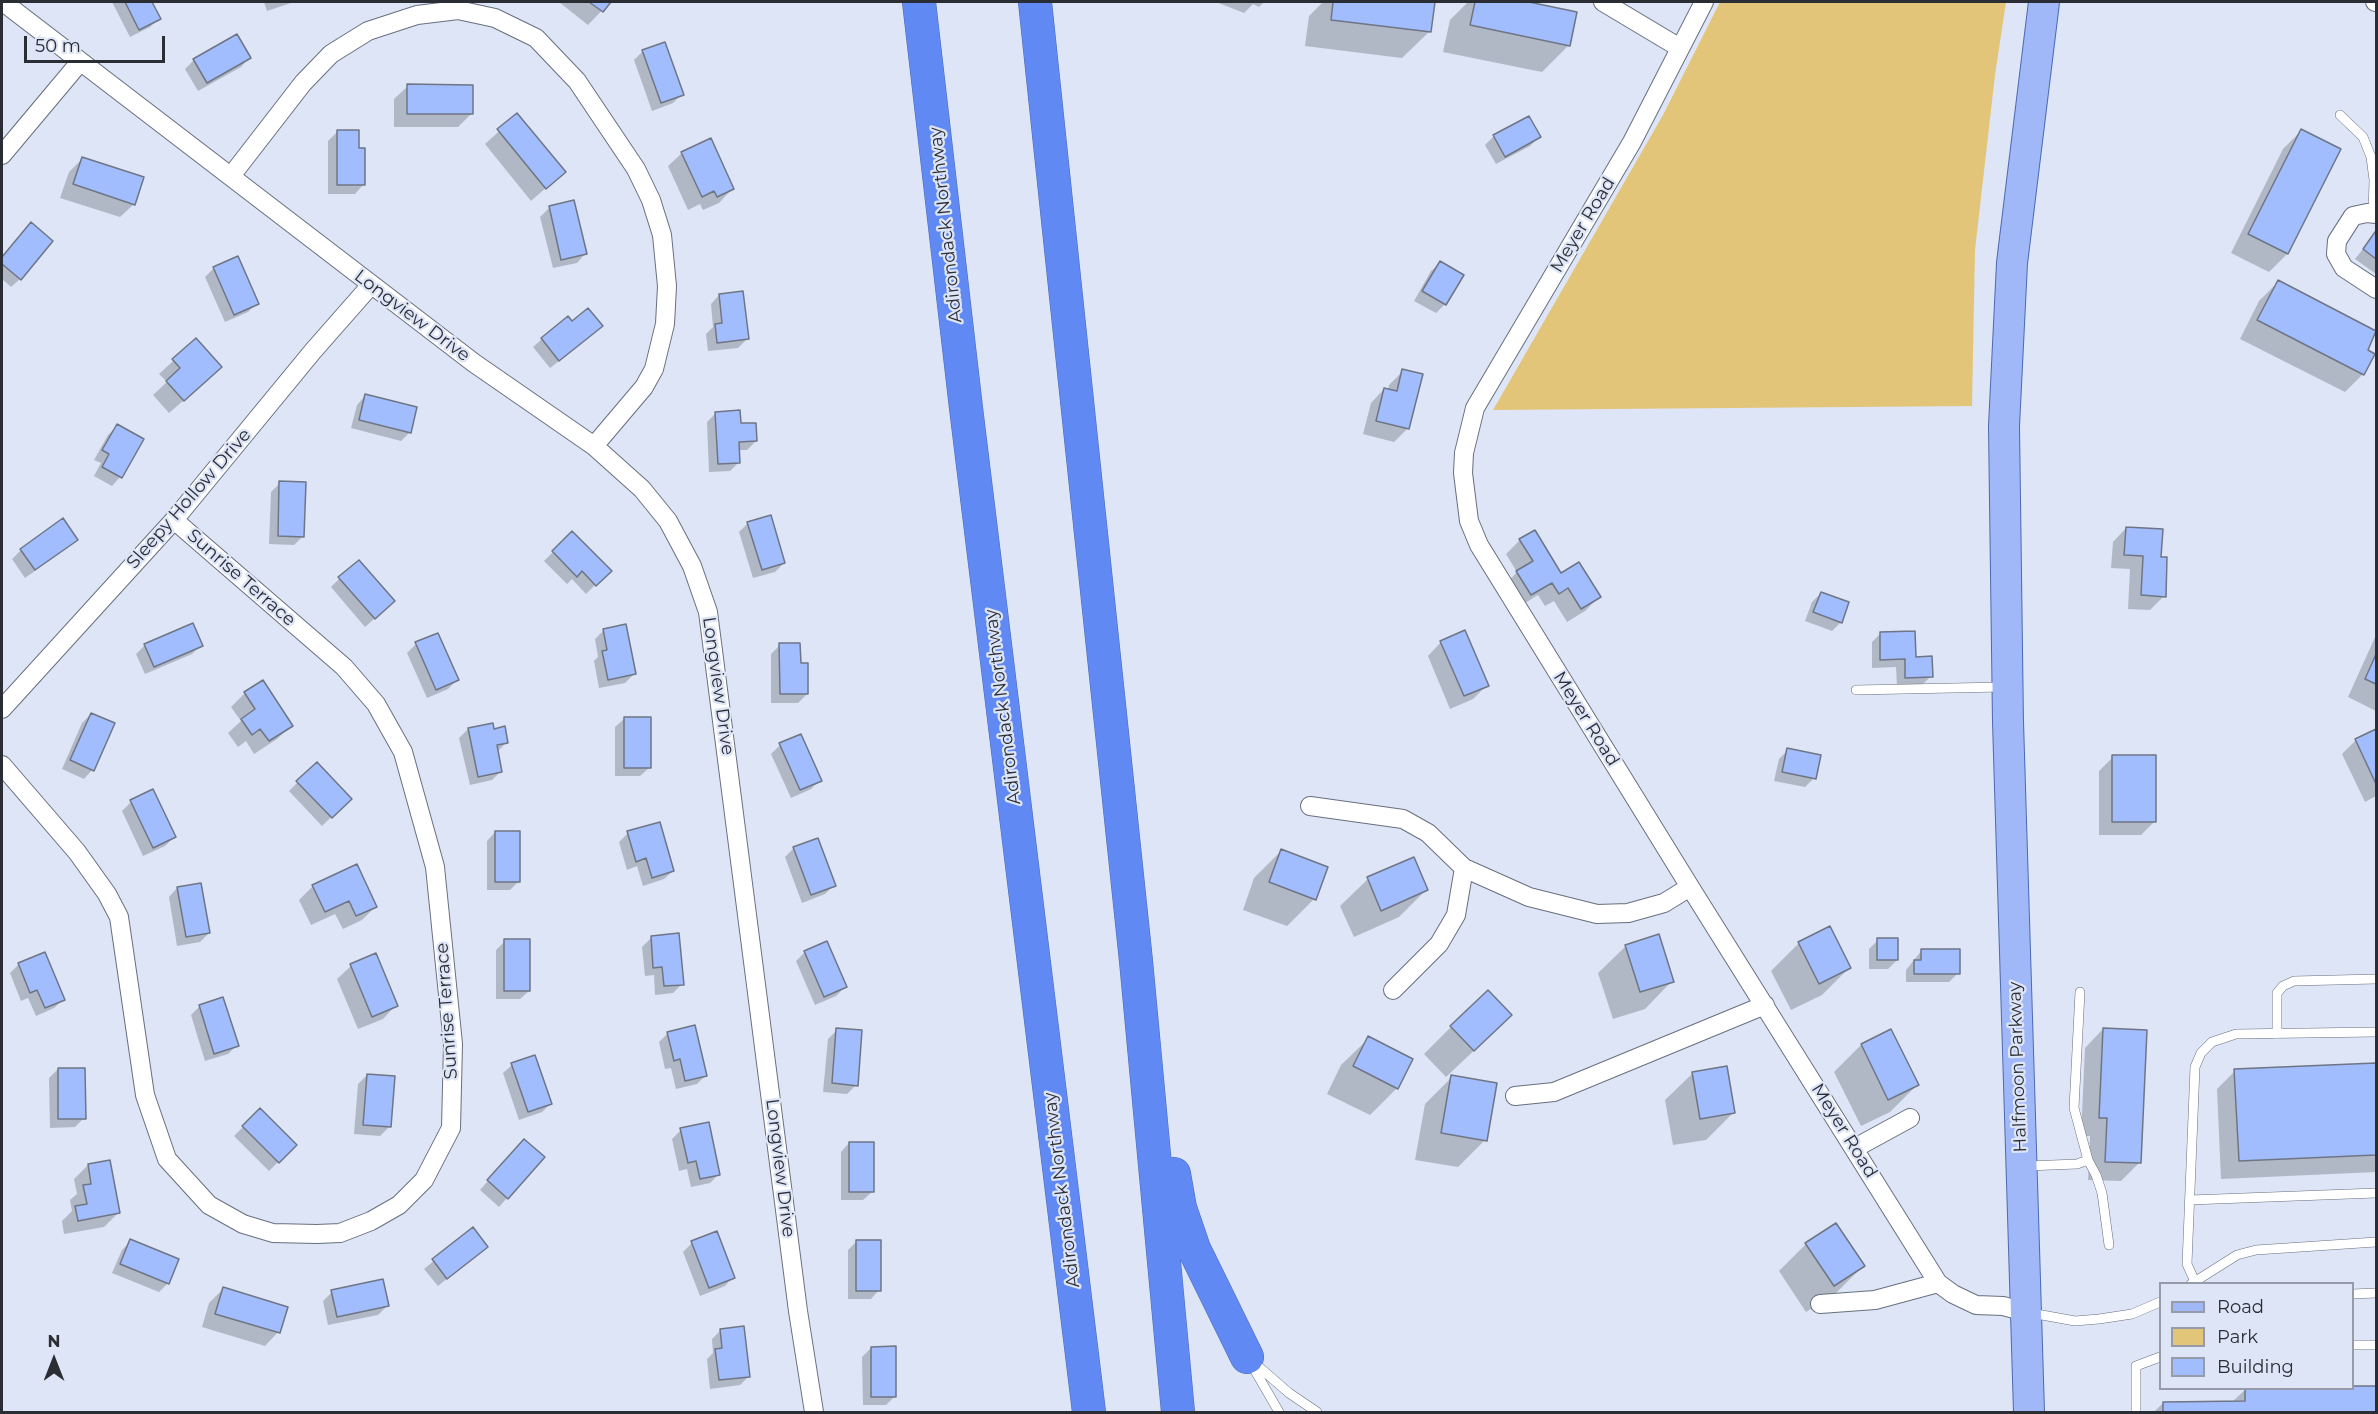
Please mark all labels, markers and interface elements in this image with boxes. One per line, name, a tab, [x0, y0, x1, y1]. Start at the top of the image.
scale bar	[27, 24, 168, 62]
text: 50 m	[35, 35, 81, 57]
street label: Adirondack Northway	[925, 126, 967, 324]
street label: Meyer Road	[1546, 173, 1620, 277]
street label: Longview Drive	[350, 265, 474, 367]
street label: Sleepy Hollow Drive	[122, 425, 256, 573]
street label: Sunrise Terrace	[182, 525, 300, 631]
street label: Adirondack Northway	[980, 608, 1026, 806]
street label: Longview Drive	[698, 616, 738, 756]
street label: Meyer Road	[1548, 668, 1624, 770]
street label: Sunrise Terrace	[431, 942, 463, 1080]
street label: Halfmoon Parkway	[2004, 981, 2032, 1153]
street label: Meyer Road	[1806, 1080, 1882, 1182]
street label: Adirondack Northway	[1039, 1091, 1085, 1289]
street label: Longview Drive	[761, 1098, 799, 1238]
legend	[2159, 1282, 2354, 1390]
text: Road	[2217, 1296, 2264, 1318]
text: Park	[2217, 1326, 2258, 1348]
north arrow	[24, 1330, 84, 1390]
text: N	[48, 1332, 60, 1351]
text: Building	[2217, 1356, 2294, 1378]

